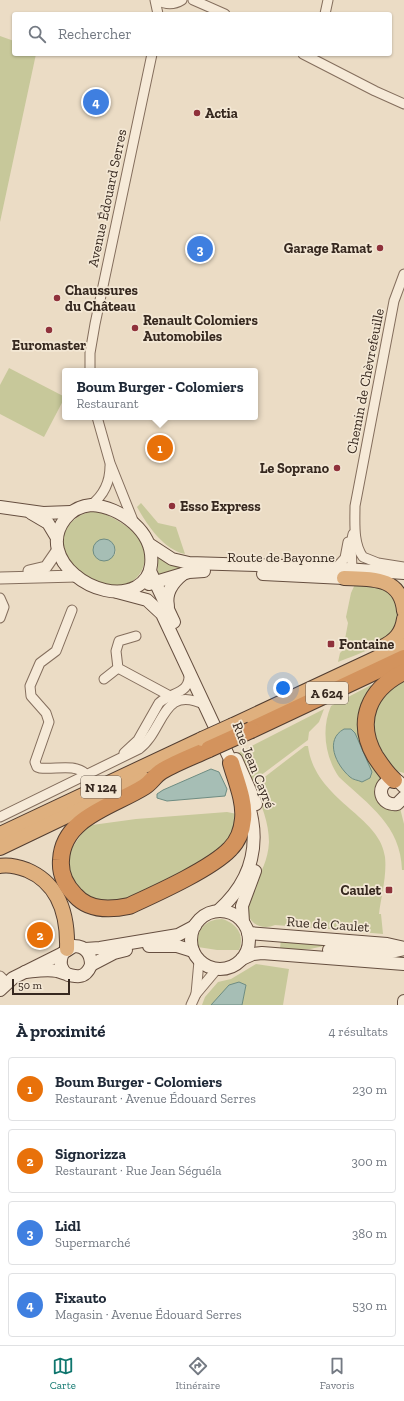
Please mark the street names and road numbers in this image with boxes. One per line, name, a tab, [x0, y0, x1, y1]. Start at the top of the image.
street label: Avenue Édouard Serres	[85, 128, 130, 269]
street label: Chemin de Chèvrefeuille	[343, 307, 388, 455]
street label: Route de Bayonne	[227, 549, 335, 566]
road number: A 624	[306, 682, 348, 704]
street label: Rue Jean Cayré	[228, 719, 279, 811]
road number: N 124	[81, 776, 121, 798]
street label: Rue de Caulet	[286, 913, 371, 936]

